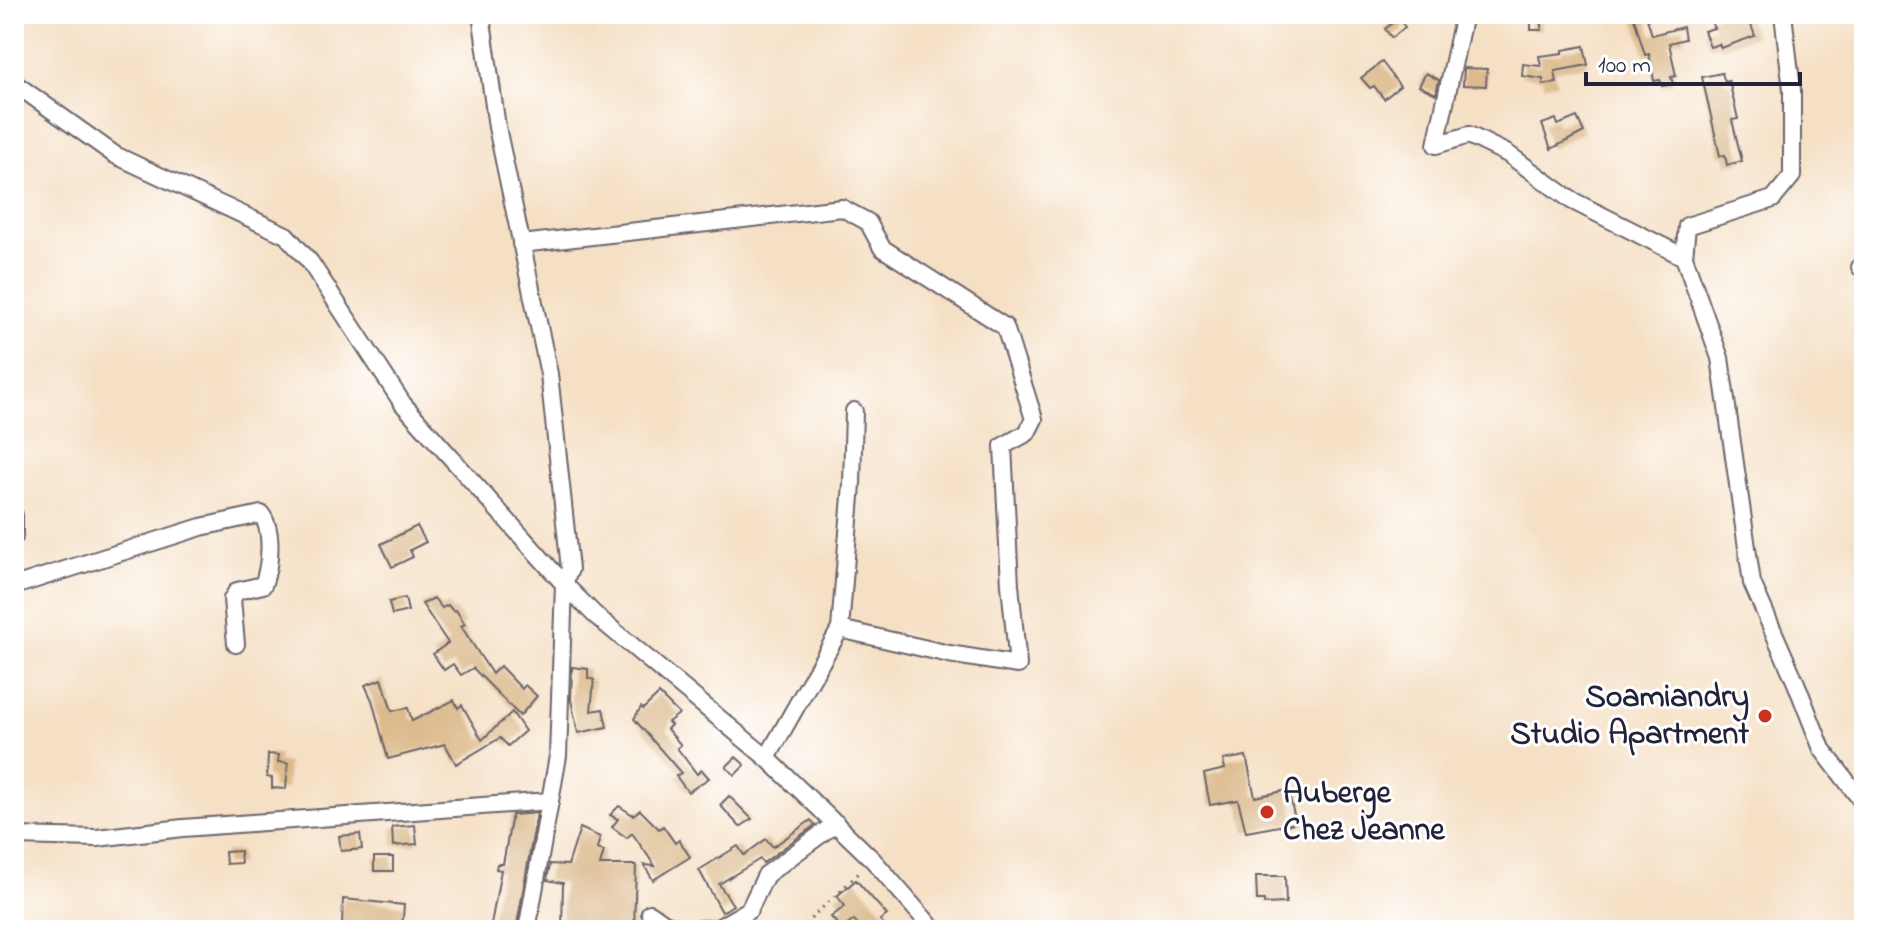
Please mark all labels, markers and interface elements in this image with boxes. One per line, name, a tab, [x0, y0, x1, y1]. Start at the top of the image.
scale bar	[1586, 36, 1800, 86]
text: 100 m	[1598, 49, 1651, 84]
place label: Soamiandry Studio Apartment	[1510, 675, 1749, 759]
marker: Soamiandry Studio Apartment	[1756, 707, 1774, 725]
place label: Auberge Chez Jeanne	[1283, 771, 1446, 855]
marker: Auberge Chez Jeanne	[1258, 803, 1276, 821]

